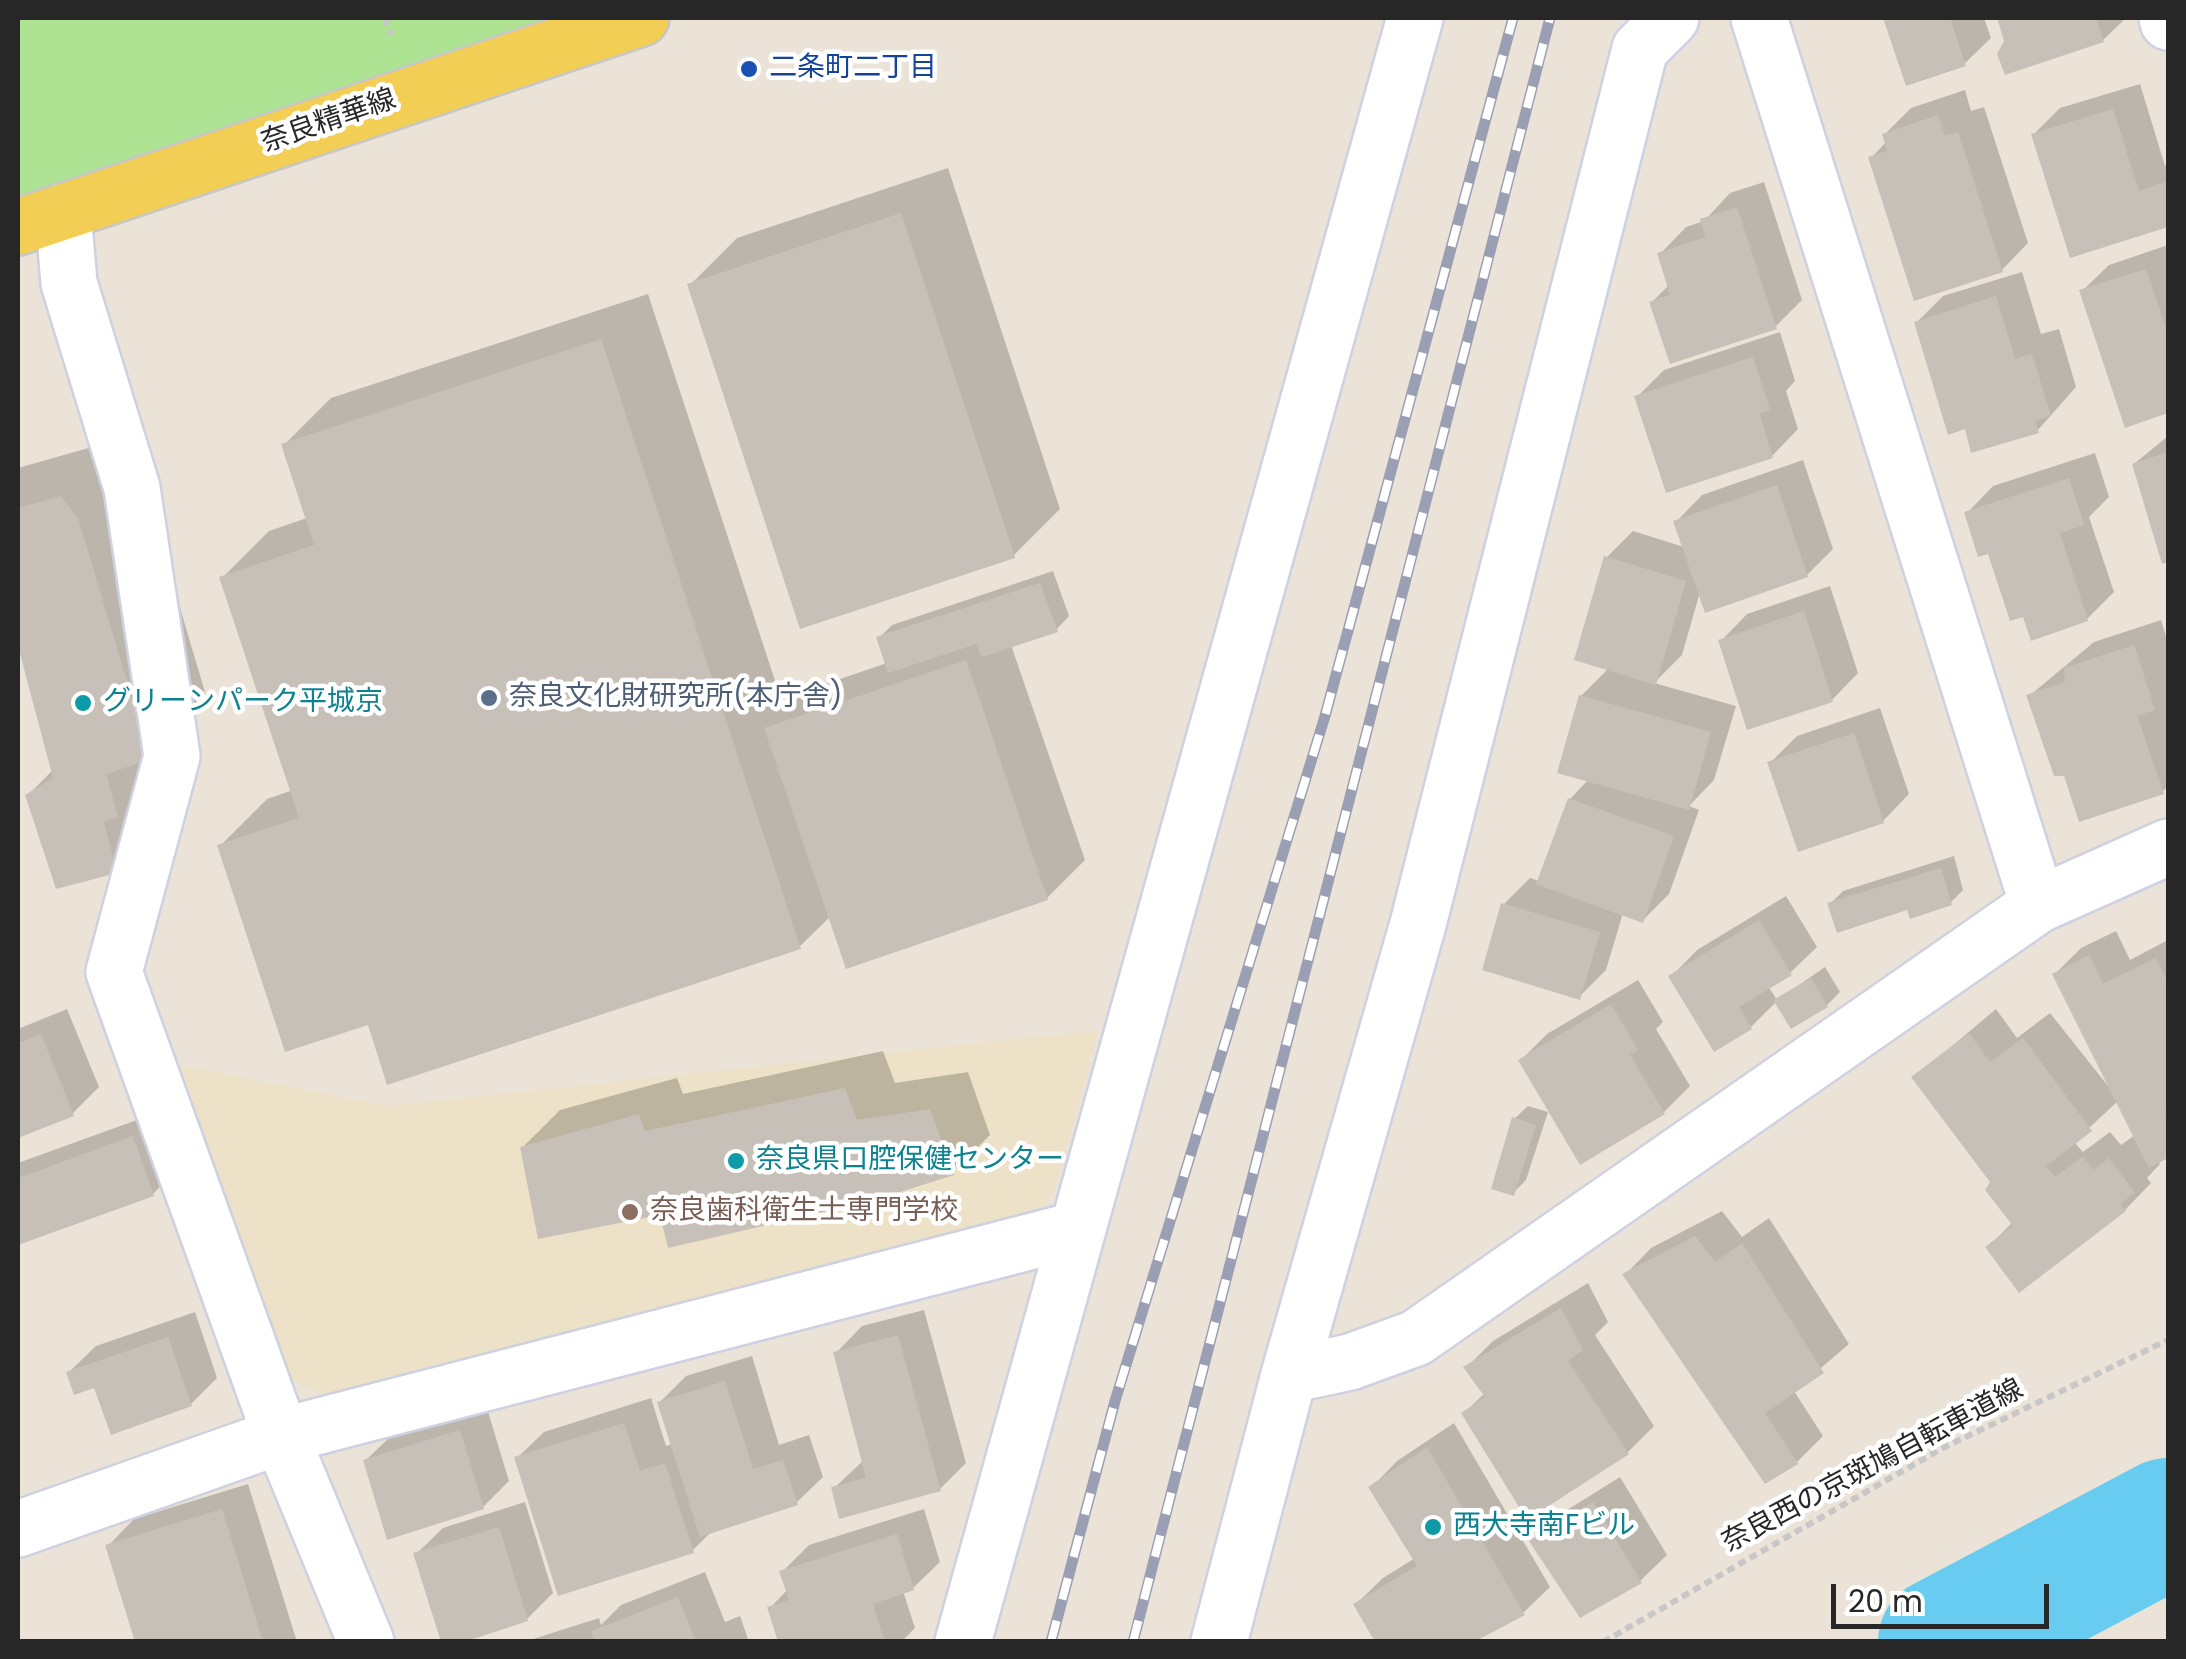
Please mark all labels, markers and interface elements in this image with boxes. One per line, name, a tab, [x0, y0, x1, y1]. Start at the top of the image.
place label: 二条町二丁目	[769, 52, 937, 86]
marker: 二条町二丁目	[738, 58, 760, 80]
street label: 奈良精華線	[257, 83, 401, 161]
place label: 奈良文化財研究所(本庁舎)	[509, 681, 842, 715]
place label: グリーンパーク平城京	[103, 686, 383, 720]
marker: 奈良文化財研究所(本庁舎)	[478, 687, 500, 709]
marker: グリーンパーク平城京	[72, 692, 94, 714]
place label: 奈良県口腔保健センター	[756, 1144, 1064, 1178]
marker: 奈良県口腔保健センター	[725, 1150, 747, 1172]
place label: 奈良歯科衛生士専門学校	[650, 1195, 958, 1229]
marker: 奈良歯科衛生士専門学校	[619, 1201, 641, 1223]
street label: 奈良西の京斑鳩自転車道線	[1717, 1373, 2029, 1561]
place label: 西大寺南Fビル	[1453, 1510, 1635, 1544]
marker: 西大寺南Fビル	[1422, 1516, 1444, 1538]
scale bar	[1836, 1564, 2054, 1626]
text: 20 m	[1848, 1580, 1923, 1623]

